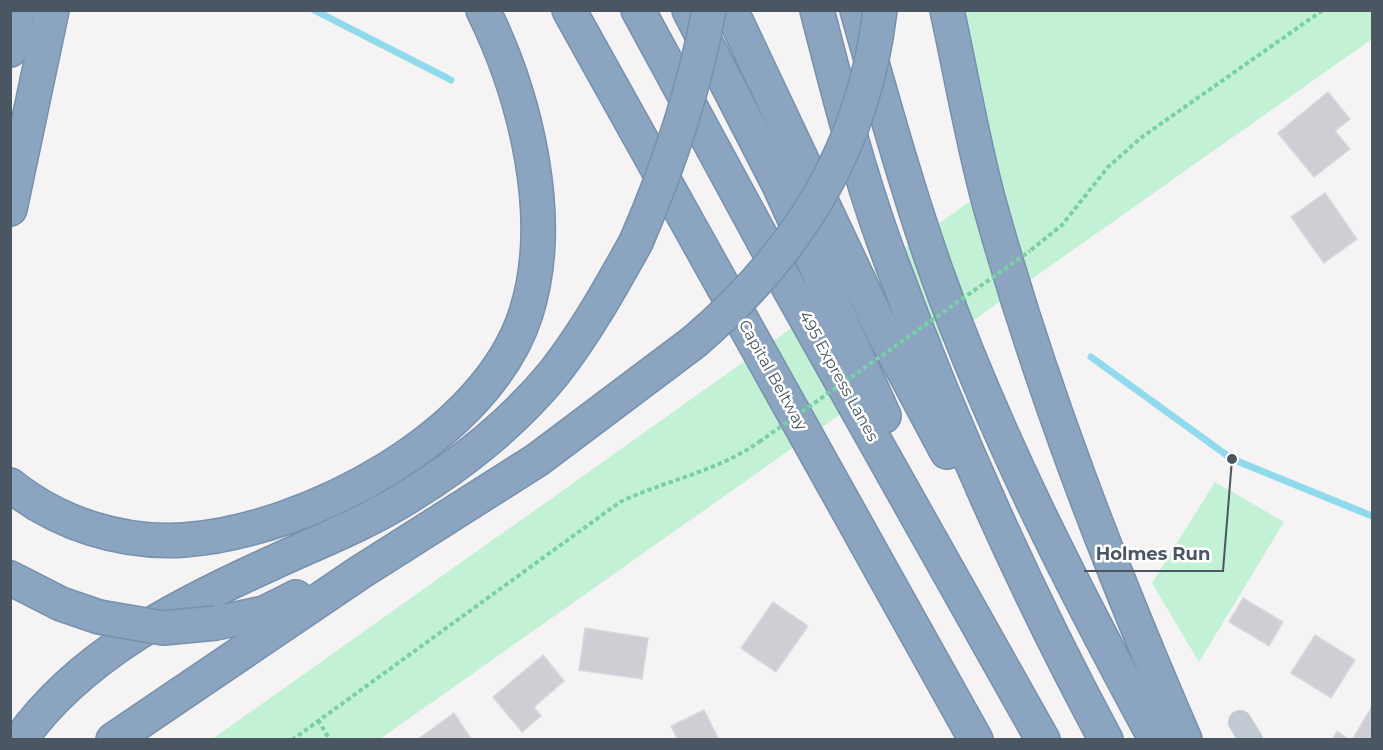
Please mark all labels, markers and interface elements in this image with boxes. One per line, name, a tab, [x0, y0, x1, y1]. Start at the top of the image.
street label: 495 Express Lanes	[795, 307, 883, 445]
street label: Capital Beltway	[735, 316, 811, 434]
callout: Holmes Run	[1084, 535, 1223, 571]
text: Holmes Run	[1096, 543, 1210, 565]

